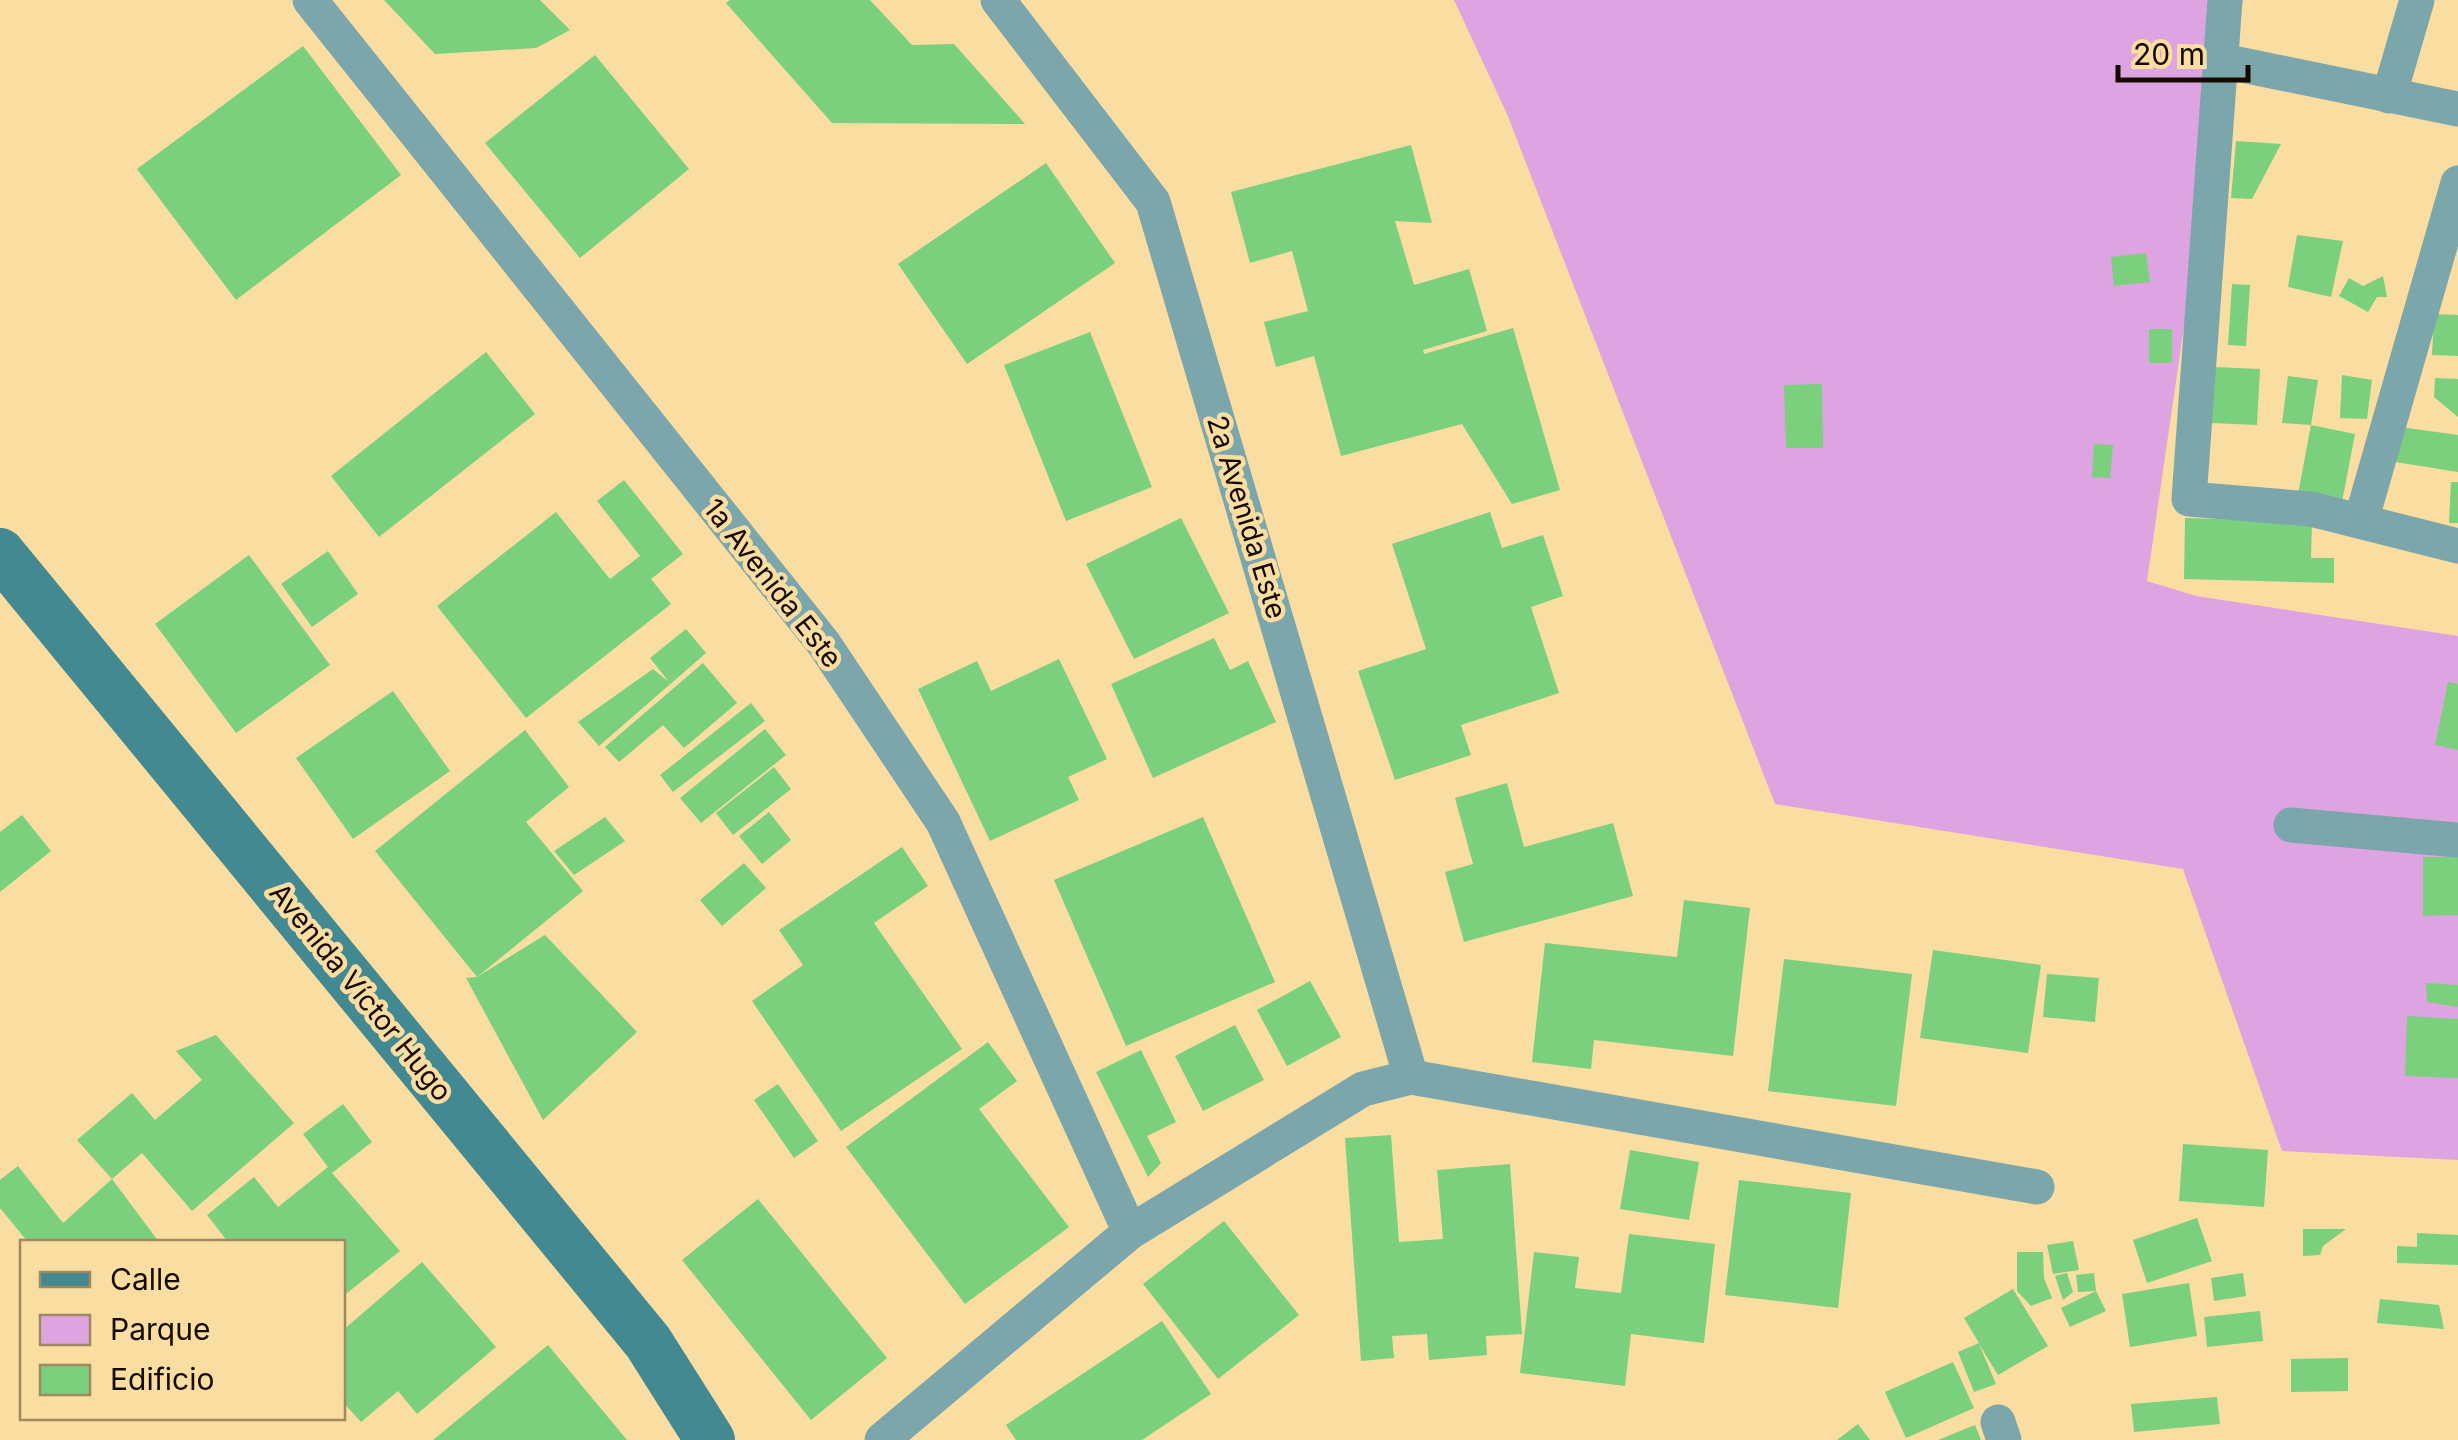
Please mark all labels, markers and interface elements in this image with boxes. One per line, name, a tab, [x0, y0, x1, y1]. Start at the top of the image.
scale bar	[2118, 20, 2248, 82]
text: 20 m	[2133, 36, 2205, 72]
street label: 2a Avenida Este	[1200, 411, 1294, 623]
street label: 1a Avenida Este	[697, 492, 849, 674]
street label: Avenida Víctor Hugo	[263, 876, 459, 1108]
legend	[20, 1240, 345, 1420]
text: Calle	[110, 1261, 181, 1297]
text: Parque	[110, 1311, 210, 1347]
text: Edificio	[110, 1361, 214, 1397]

